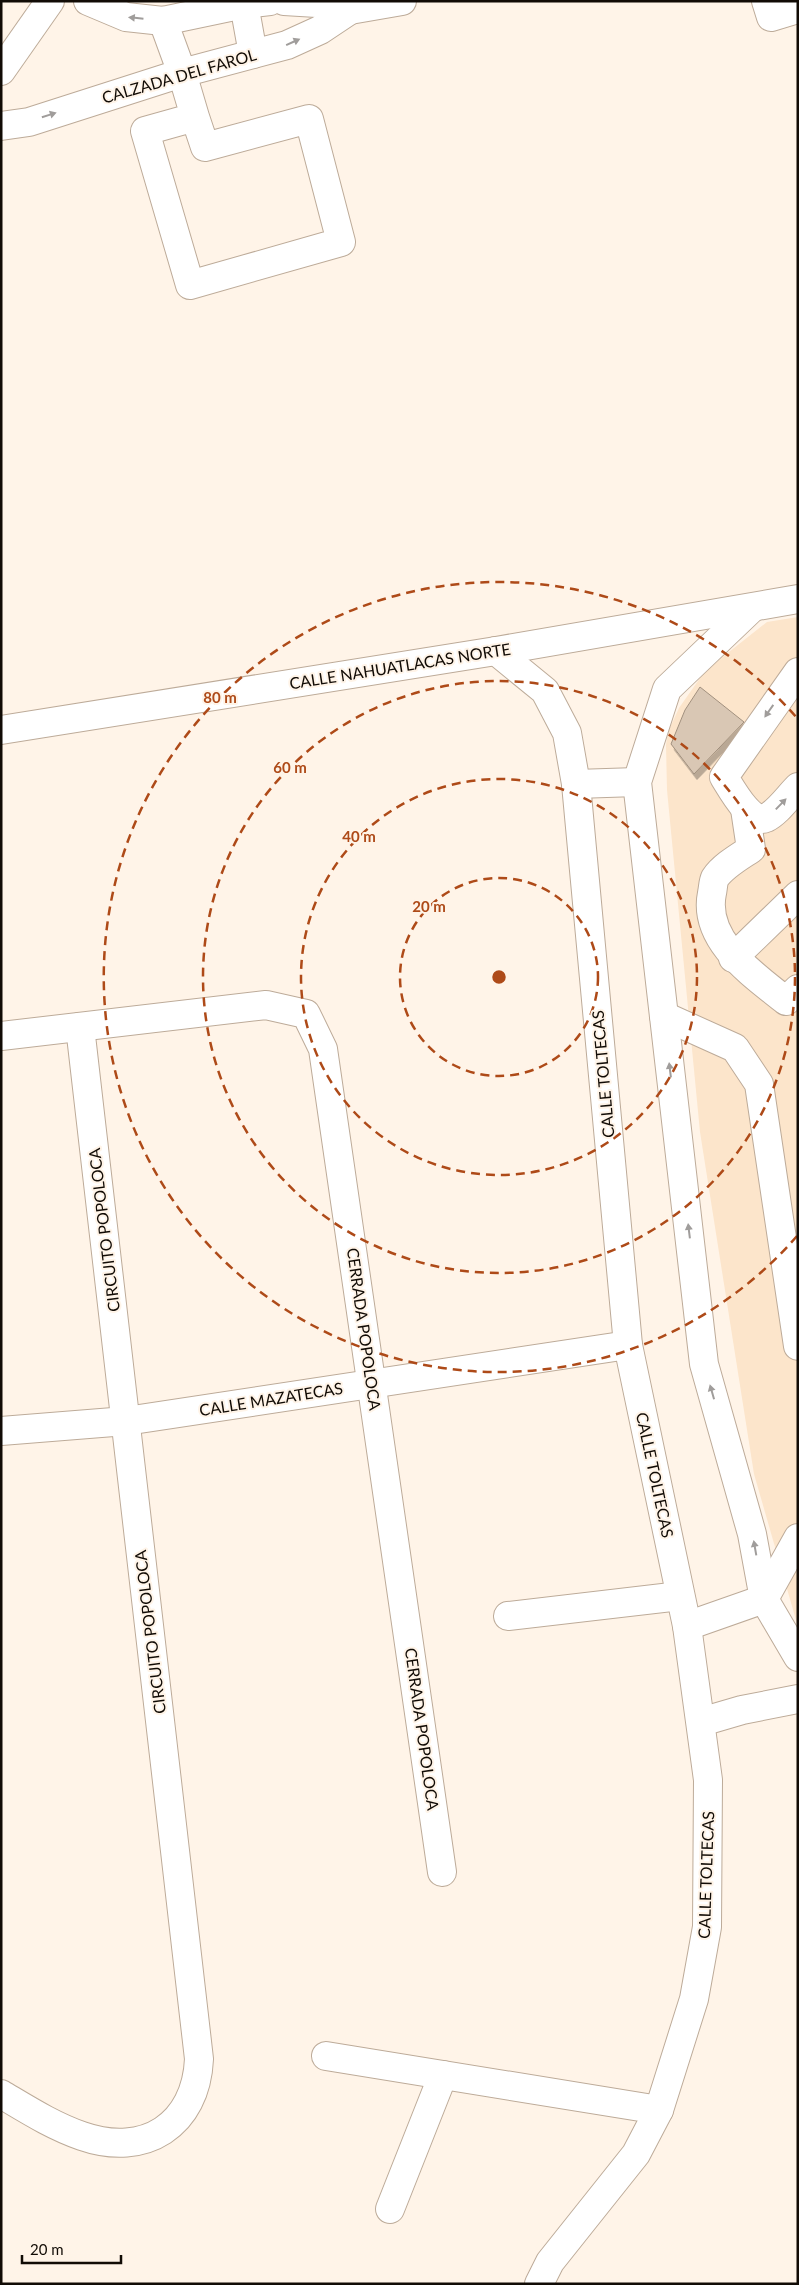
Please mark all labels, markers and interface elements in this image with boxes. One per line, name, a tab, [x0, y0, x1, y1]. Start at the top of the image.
one-way arrow	[128, 14, 144, 22]
one-way arrow	[286, 37, 300, 45]
street label: CALZADA DEL FAROL	[100, 44, 258, 107]
one-way arrow	[41, 111, 56, 119]
street label: CALLE NAHUATLACAS NORTE	[288, 639, 512, 692]
text: 80 m	[203, 688, 237, 706]
one-way arrow	[764, 704, 774, 718]
text: 60 m	[273, 758, 307, 776]
one-way arrow	[775, 798, 787, 810]
text: 40 m	[342, 827, 376, 845]
text: 20 m	[412, 897, 446, 915]
centre of rings	[490, 968, 508, 986]
street label: CALLE TOLTECAS	[587, 1010, 618, 1139]
one-way arrow	[666, 1061, 674, 1077]
street label: CIRCUITO POPOLOCA	[84, 1147, 123, 1313]
one-way arrow	[685, 1223, 693, 1239]
street label: CERRADA POPOLOCA	[344, 1246, 385, 1412]
street label: CALLE MAZATECAS	[198, 1378, 344, 1419]
one-way arrow	[708, 1384, 716, 1399]
street label: CALLE TOLTECAS	[633, 1410, 678, 1539]
one-way arrow	[750, 1540, 758, 1556]
street label: CIRCUITO POPOLOCA	[130, 1549, 169, 1715]
street label: CERRADA POPOLOCA	[402, 1646, 443, 1812]
street label: CALLE TOLTECAS	[694, 1811, 717, 1939]
scale bar	[22, 2232, 121, 2264]
text: 20 m	[30, 2240, 64, 2258]

